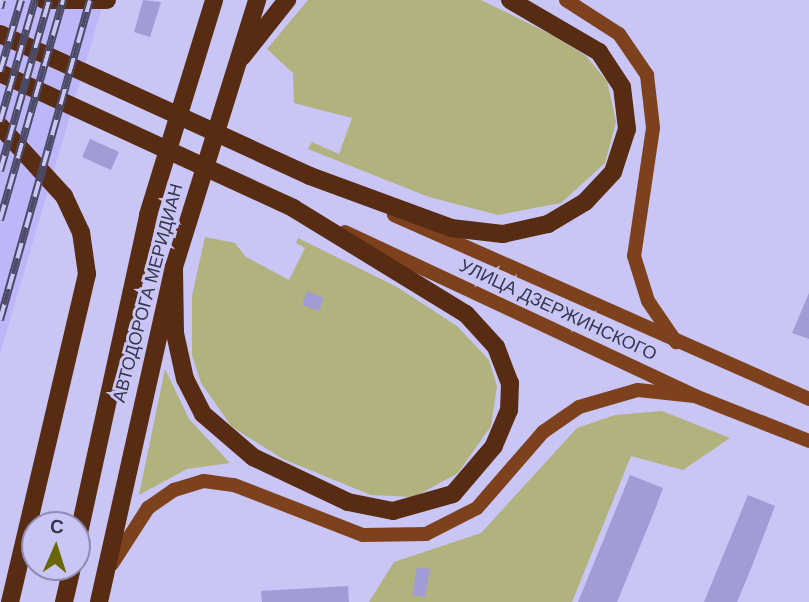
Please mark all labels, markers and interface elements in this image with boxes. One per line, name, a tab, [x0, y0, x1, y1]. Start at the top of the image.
street label: АВТОДОРОГА МЕРИДИАН	[108, 181, 188, 405]
street label: УЛИЦА ДЗЕРЖИНСКОГО	[456, 255, 660, 365]
north arrow	[21, 511, 91, 581]
text: С	[50, 514, 65, 539]

